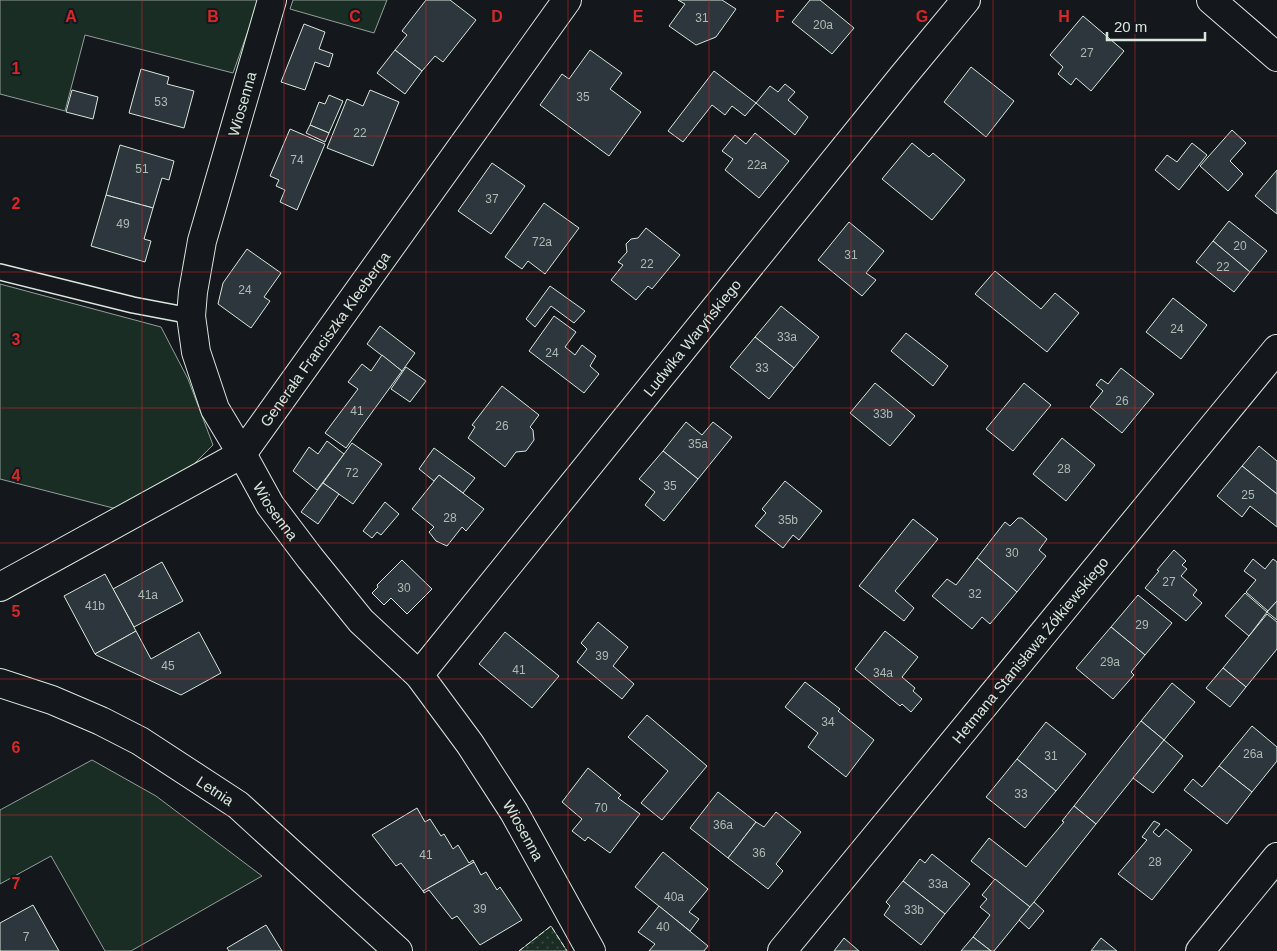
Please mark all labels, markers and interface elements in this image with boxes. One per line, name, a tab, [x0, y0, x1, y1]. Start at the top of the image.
text: A	[65, 8, 77, 25]
text: B	[207, 8, 219, 25]
text: C	[349, 8, 361, 25]
text: D	[491, 8, 503, 25]
text: E	[633, 8, 644, 25]
text: F	[775, 8, 785, 25]
text: G	[916, 8, 928, 25]
text: H	[1058, 8, 1070, 25]
scale bar	[1107, 10, 1204, 42]
house number: 31	[695, 11, 709, 25]
house number: 20a	[813, 18, 833, 32]
text: 20 m	[1114, 18, 1147, 35]
house number: 27	[1080, 46, 1094, 60]
text: 1	[12, 60, 21, 77]
street label: Wiosenna	[225, 69, 260, 138]
house number: 35	[576, 90, 590, 104]
house number: 53	[154, 95, 168, 109]
house number: 22	[353, 126, 367, 140]
house number: 74	[290, 153, 304, 167]
house number: 22a	[747, 158, 767, 172]
house number: 51	[135, 162, 149, 176]
house number: 37	[485, 192, 499, 206]
text: 2	[12, 195, 21, 212]
house number: 49	[116, 217, 130, 231]
house number: 72a	[532, 235, 552, 249]
house number: 20	[1233, 239, 1247, 253]
street label: Generała Franciszka Kleeberga	[256, 247, 393, 429]
house number: 31	[844, 248, 858, 262]
house number: 22	[640, 257, 654, 271]
house number: 22	[1216, 260, 1230, 274]
street label: Ludwika Waryńskiego	[639, 276, 744, 399]
house number: 24	[238, 283, 252, 297]
house number: 24	[1170, 322, 1184, 336]
house number: 33a	[777, 330, 797, 344]
text: 3	[12, 331, 21, 348]
house number: 24	[545, 346, 559, 360]
house number: 33	[755, 361, 769, 375]
house number: 26	[1115, 394, 1129, 408]
house number: 41	[350, 404, 364, 418]
house number: 33b	[873, 407, 893, 421]
house number: 26	[495, 419, 509, 433]
house number: 35a	[688, 437, 708, 451]
house number: 28	[1057, 462, 1071, 476]
house number: 72	[345, 466, 359, 480]
text: 4	[12, 467, 21, 484]
street label: Wiosenna	[250, 479, 302, 544]
house number: 35	[663, 479, 677, 493]
house number: 25	[1241, 488, 1255, 502]
house number: 28	[443, 511, 457, 525]
house number: 35b	[778, 513, 798, 527]
house number: 30	[1005, 546, 1019, 560]
street label: Hetmana Stanisława Żółkiewskiego	[948, 553, 1111, 746]
house number: 27	[1162, 575, 1176, 589]
house number: 30	[397, 581, 411, 595]
house number: 32	[968, 587, 982, 601]
house number: 41a	[138, 588, 158, 602]
house number: 41b	[85, 599, 105, 613]
text: 5	[12, 603, 21, 620]
house number: 29	[1135, 618, 1149, 632]
house number: 39	[595, 649, 609, 663]
house number: 29a	[1100, 655, 1120, 669]
house number: 45	[161, 659, 175, 673]
house number: 41	[512, 663, 526, 677]
house number: 34a	[873, 666, 893, 680]
house number: 34	[821, 715, 835, 729]
text: 6	[12, 739, 21, 756]
house number: 26a	[1243, 747, 1263, 761]
house number: 31	[1044, 749, 1058, 763]
street label: Letnia	[194, 772, 238, 809]
house number: 33	[1014, 787, 1028, 801]
street label: Wiosenna	[500, 797, 548, 864]
house number: 70	[594, 801, 608, 815]
house number: 36a	[713, 818, 733, 832]
house number: 36	[752, 846, 766, 860]
house number: 41	[419, 848, 433, 862]
house number: 28	[1148, 855, 1162, 869]
text: 7	[12, 875, 21, 892]
house number: 33a	[928, 877, 948, 891]
house number: 40a	[664, 890, 684, 904]
house number: 39	[473, 902, 487, 916]
house number: 33b	[904, 903, 924, 917]
house number: 40	[656, 920, 670, 934]
house number: 7	[23, 930, 30, 944]

